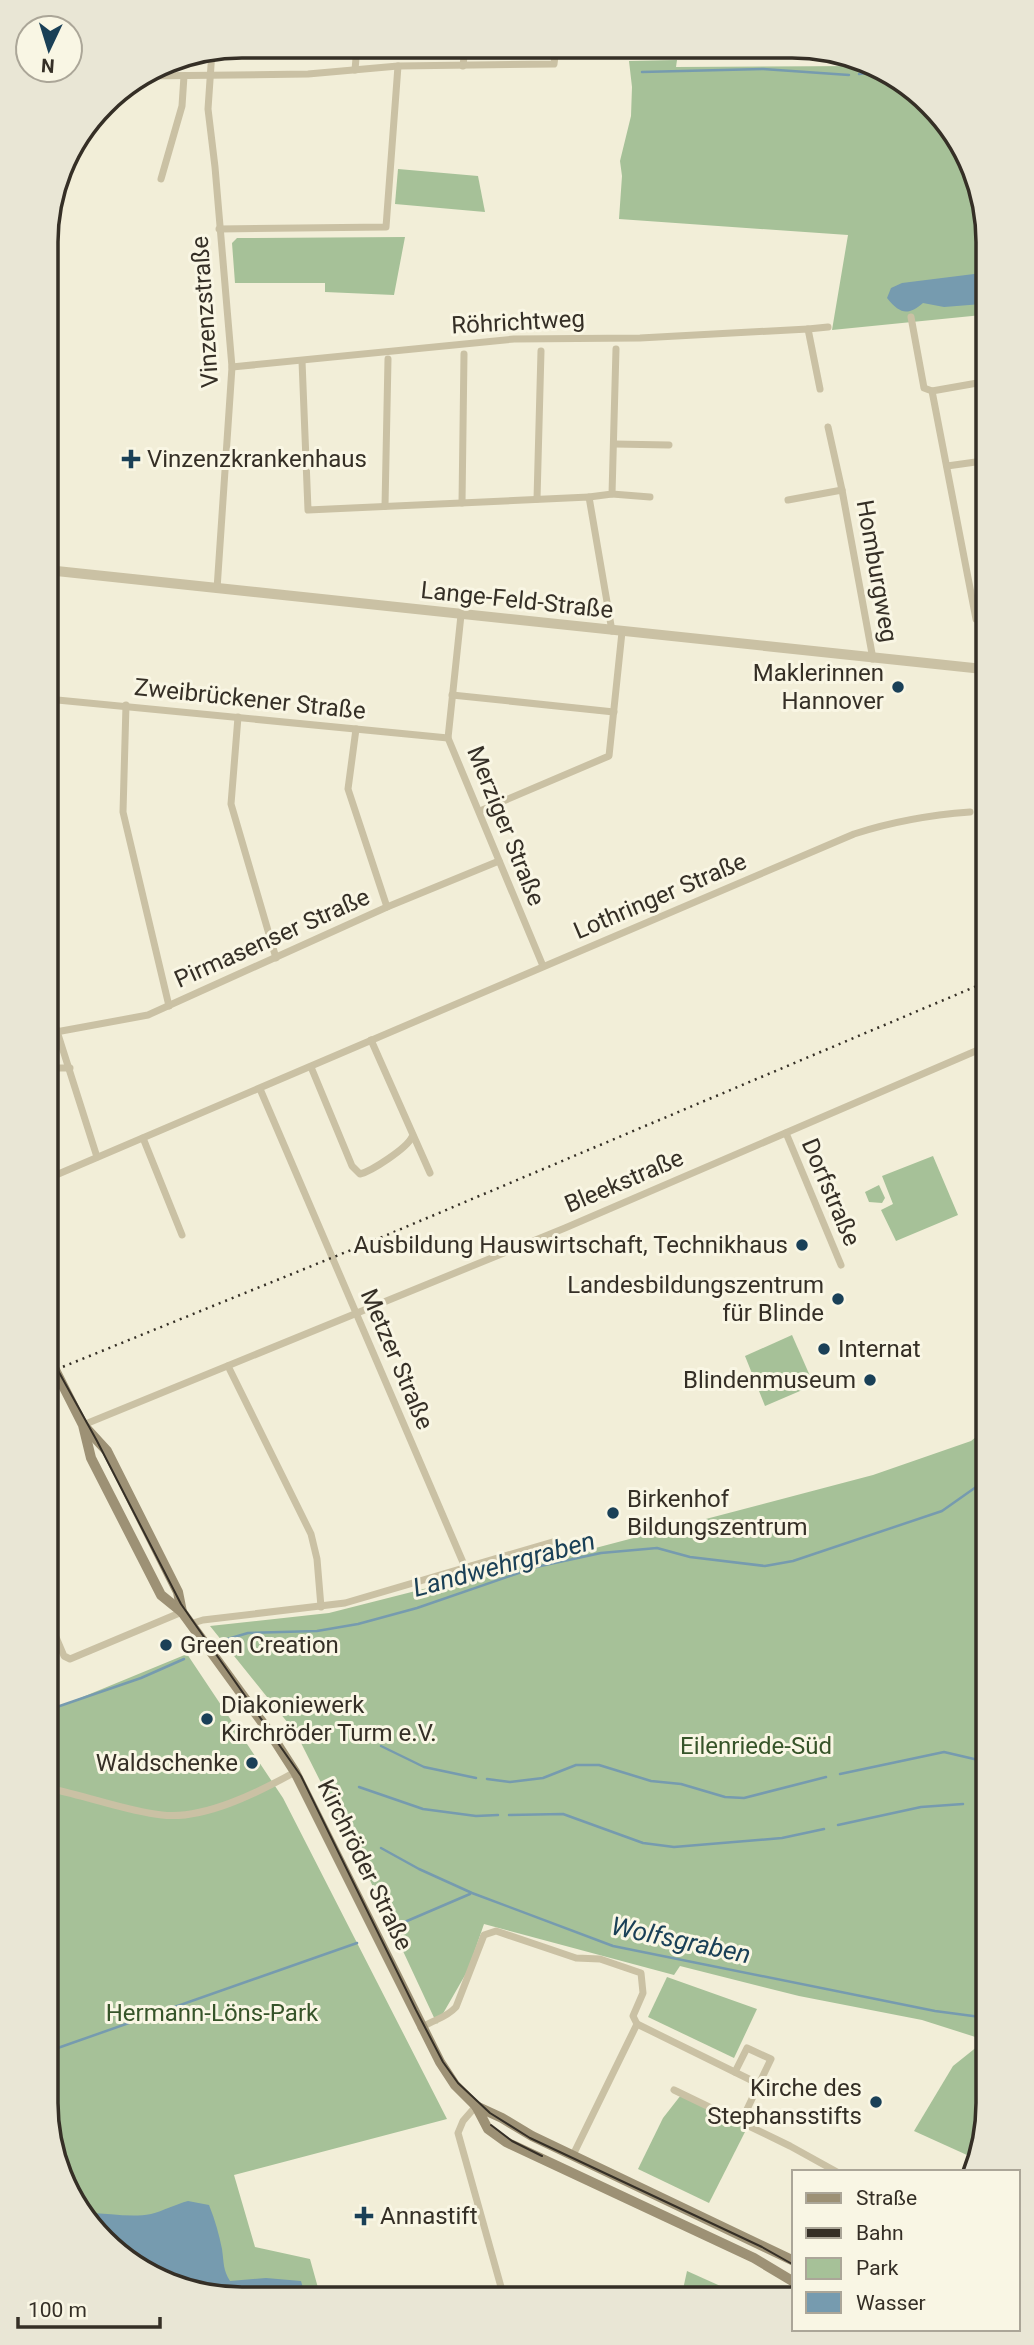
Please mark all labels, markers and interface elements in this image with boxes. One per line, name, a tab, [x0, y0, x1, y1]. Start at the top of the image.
north arrow	[14, 14, 84, 84]
text: N	[40, 54, 55, 77]
street label: Vinzenzstraße	[186, 235, 224, 389]
street label: Röhrichtweg	[451, 305, 585, 339]
place label: Vinzenzkrankenhaus	[147, 445, 367, 473]
marker: Vinzenzkrankenhaus	[121, 449, 141, 469]
street label: Homburgweg	[851, 498, 903, 644]
street label: Lange-Feld-Straße	[419, 576, 615, 624]
place label: Maklerinnen Hannover	[753, 659, 884, 715]
street label: Zweibrückener Straße	[133, 673, 367, 725]
marker: Maklerinnen Hannover	[890, 679, 906, 695]
street label: Merziger Straße	[461, 742, 551, 910]
street label: Lothringer Straße	[569, 847, 751, 945]
street label: Pirmasenser Straße	[170, 882, 374, 994]
street label: Dorfstraße	[796, 1134, 866, 1250]
street label: Bleekstraße	[560, 1143, 688, 1219]
place label: Ausbildung Hauswirtschaft, Technikhaus	[354, 1231, 788, 1259]
marker: Ausbildung Hauswirtschaft, Technikhaus	[794, 1237, 810, 1253]
place label: Landesbildungszentrum für Blinde	[567, 1271, 824, 1327]
street label: Metzer Straße	[355, 1285, 439, 1433]
marker: Landesbildungszentrum für Blinde	[830, 1291, 846, 1307]
place label: Internat	[838, 1335, 921, 1363]
marker: Internat	[816, 1341, 832, 1357]
place label: Blindenmuseum	[683, 1366, 856, 1394]
marker: Blindenmuseum	[862, 1372, 878, 1388]
place label: Birkenhof Bildungszentrum	[627, 1485, 807, 1541]
marker: Birkenhof Bildungszentrum	[605, 1505, 621, 1521]
water label: Landwehrgraben	[410, 1525, 598, 1603]
place label: Green Creation	[180, 1631, 339, 1659]
marker: Green Creation	[158, 1637, 174, 1653]
place label: Diakoniewerk Kirchröder Turm e.V.	[221, 1691, 437, 1747]
marker: Diakoniewerk Kirchröder Turm e.V.	[199, 1711, 215, 1727]
park label: Eilenriede-Süd	[680, 1732, 832, 1760]
place label: Waldschenke	[96, 1749, 238, 1777]
marker: Waldschenke	[244, 1755, 260, 1771]
street label: Kirchröder Straße	[312, 1775, 418, 1955]
water label: Wolfsgraben	[609, 1911, 753, 1969]
park label: Hermann-Löns-Park	[106, 1999, 319, 2027]
place label: Kirche des Stephansstifts	[707, 2074, 862, 2130]
marker: Kirche des Stephansstifts	[868, 2094, 884, 2110]
legend	[792, 2170, 1020, 2331]
text: Straße	[856, 2186, 917, 2210]
place label: Annastift	[380, 2202, 478, 2230]
marker: Annastift	[354, 2206, 374, 2226]
text: Bahn	[856, 2221, 904, 2245]
text: Park	[856, 2256, 899, 2280]
scale bar	[18, 2286, 159, 2330]
text: Wasser	[856, 2291, 926, 2315]
text: 100 m	[28, 2298, 87, 2322]

